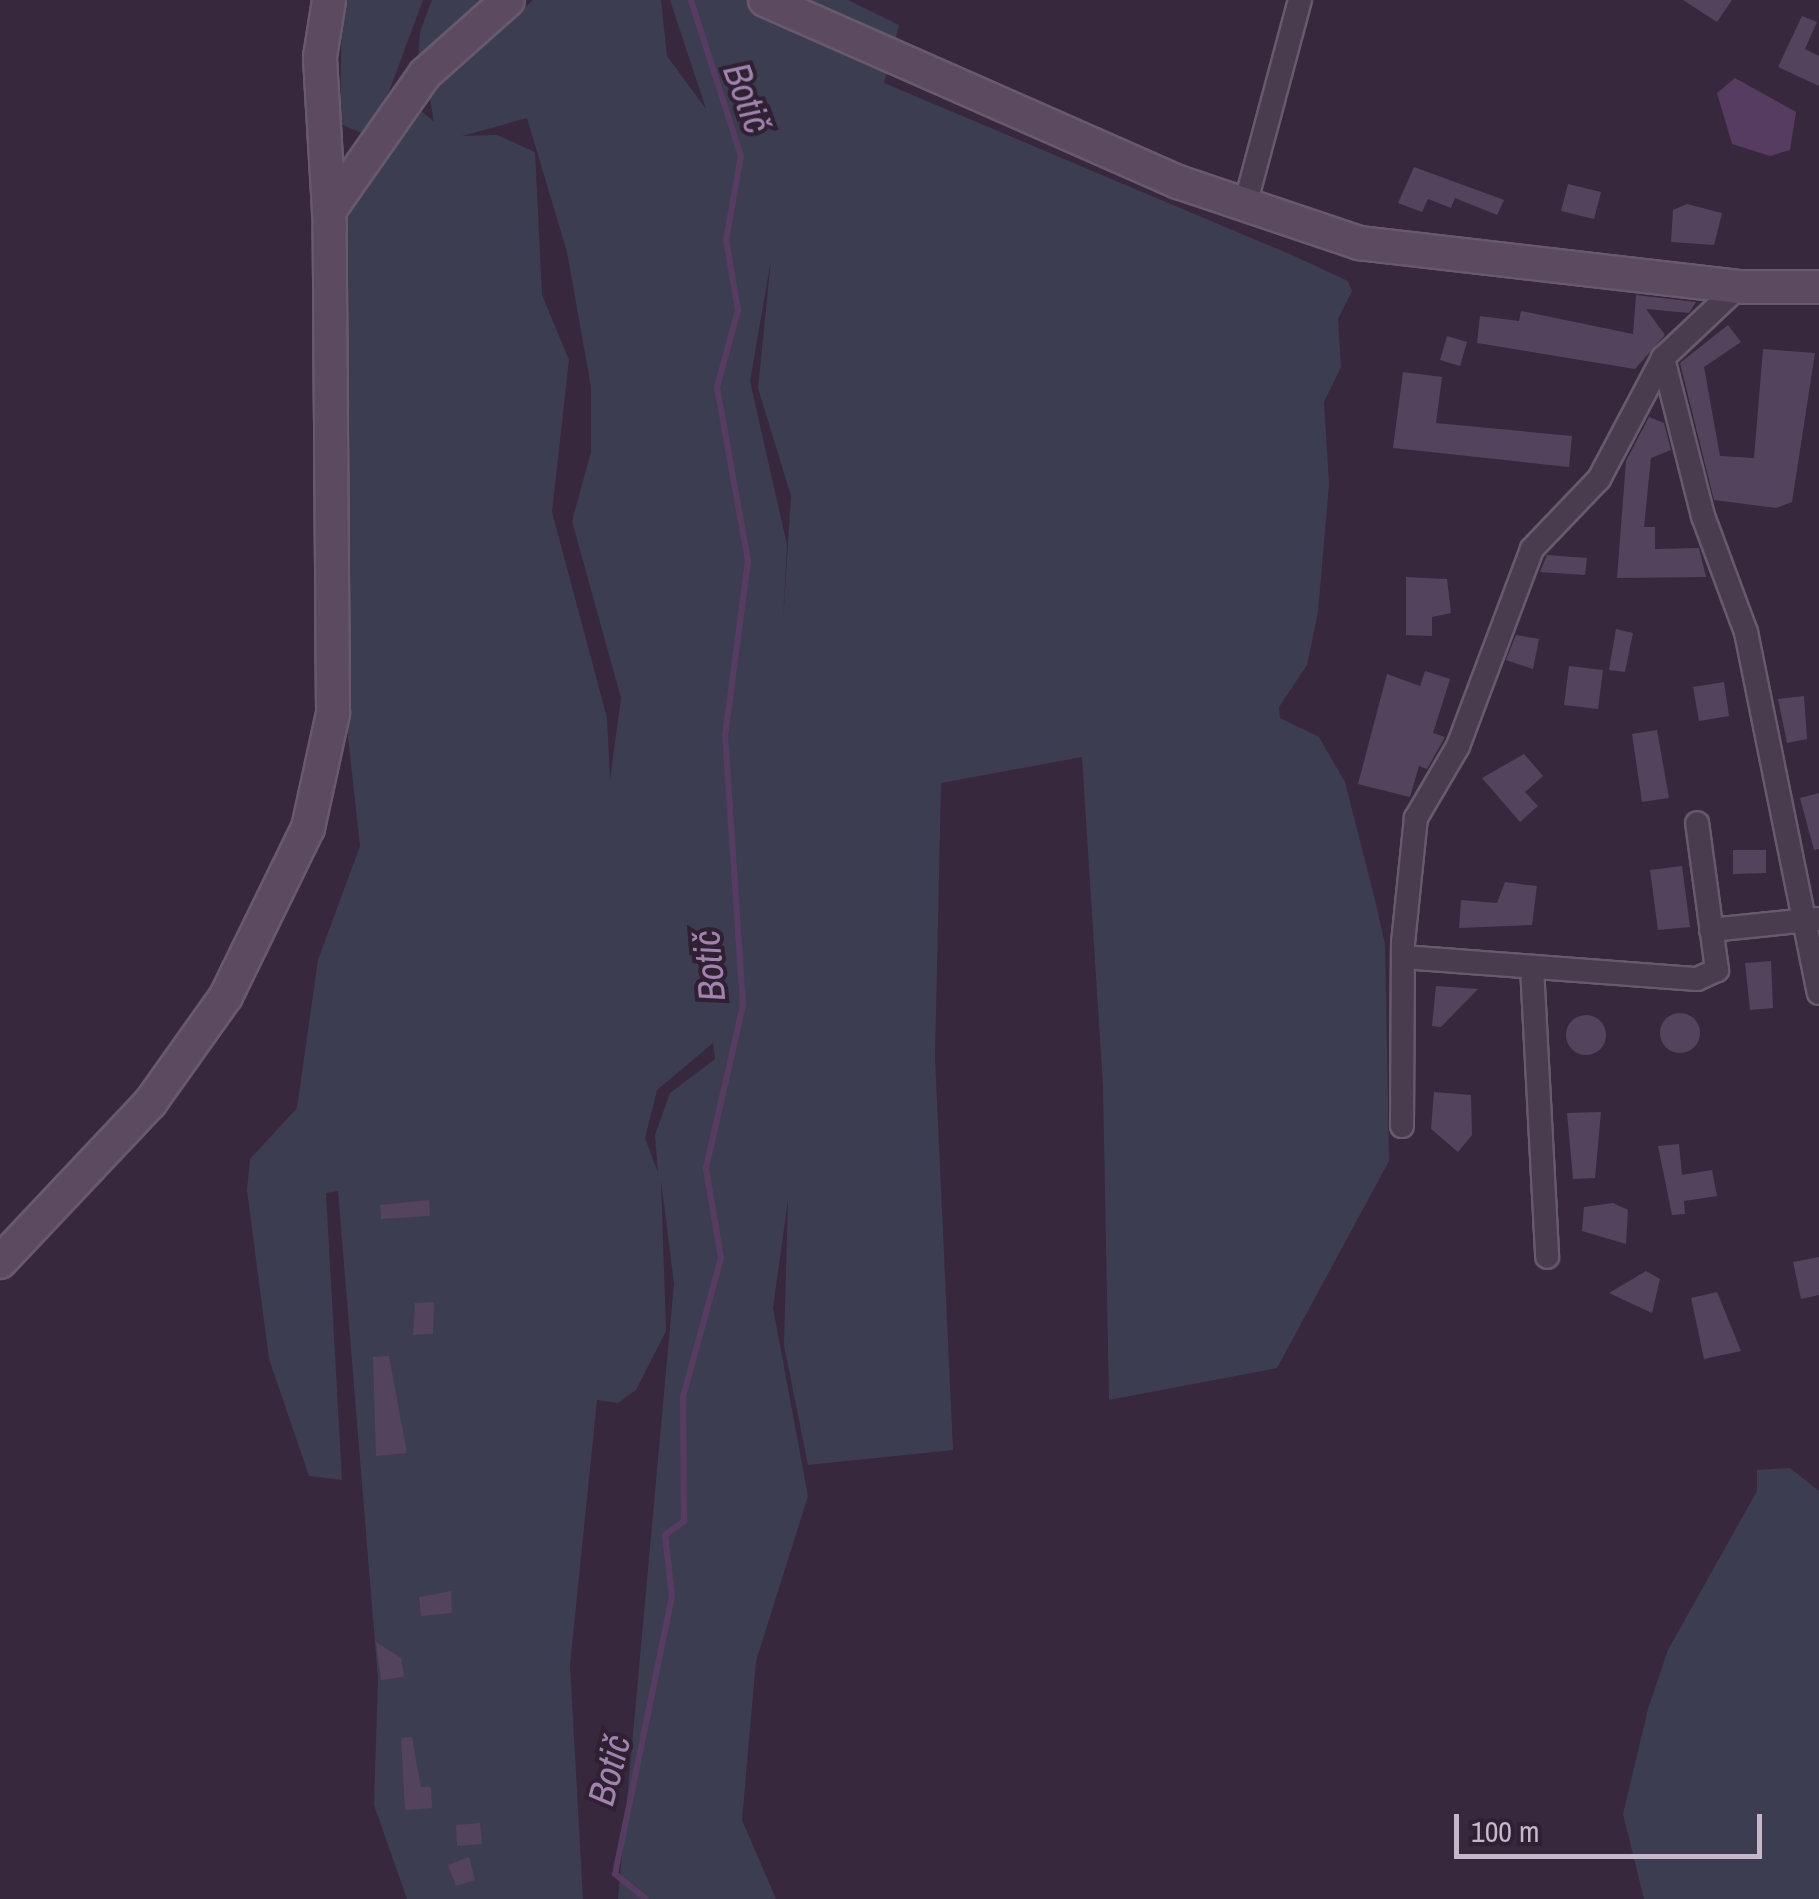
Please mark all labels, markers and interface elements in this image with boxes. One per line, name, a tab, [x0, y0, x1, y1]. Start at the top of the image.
water label: Botič	[713, 57, 781, 139]
water label: Botič	[683, 929, 735, 1003]
water label: Botič	[578, 1730, 640, 1810]
scale bar	[1459, 1794, 1766, 1856]
text: 100 m	[1471, 1811, 1539, 1851]

